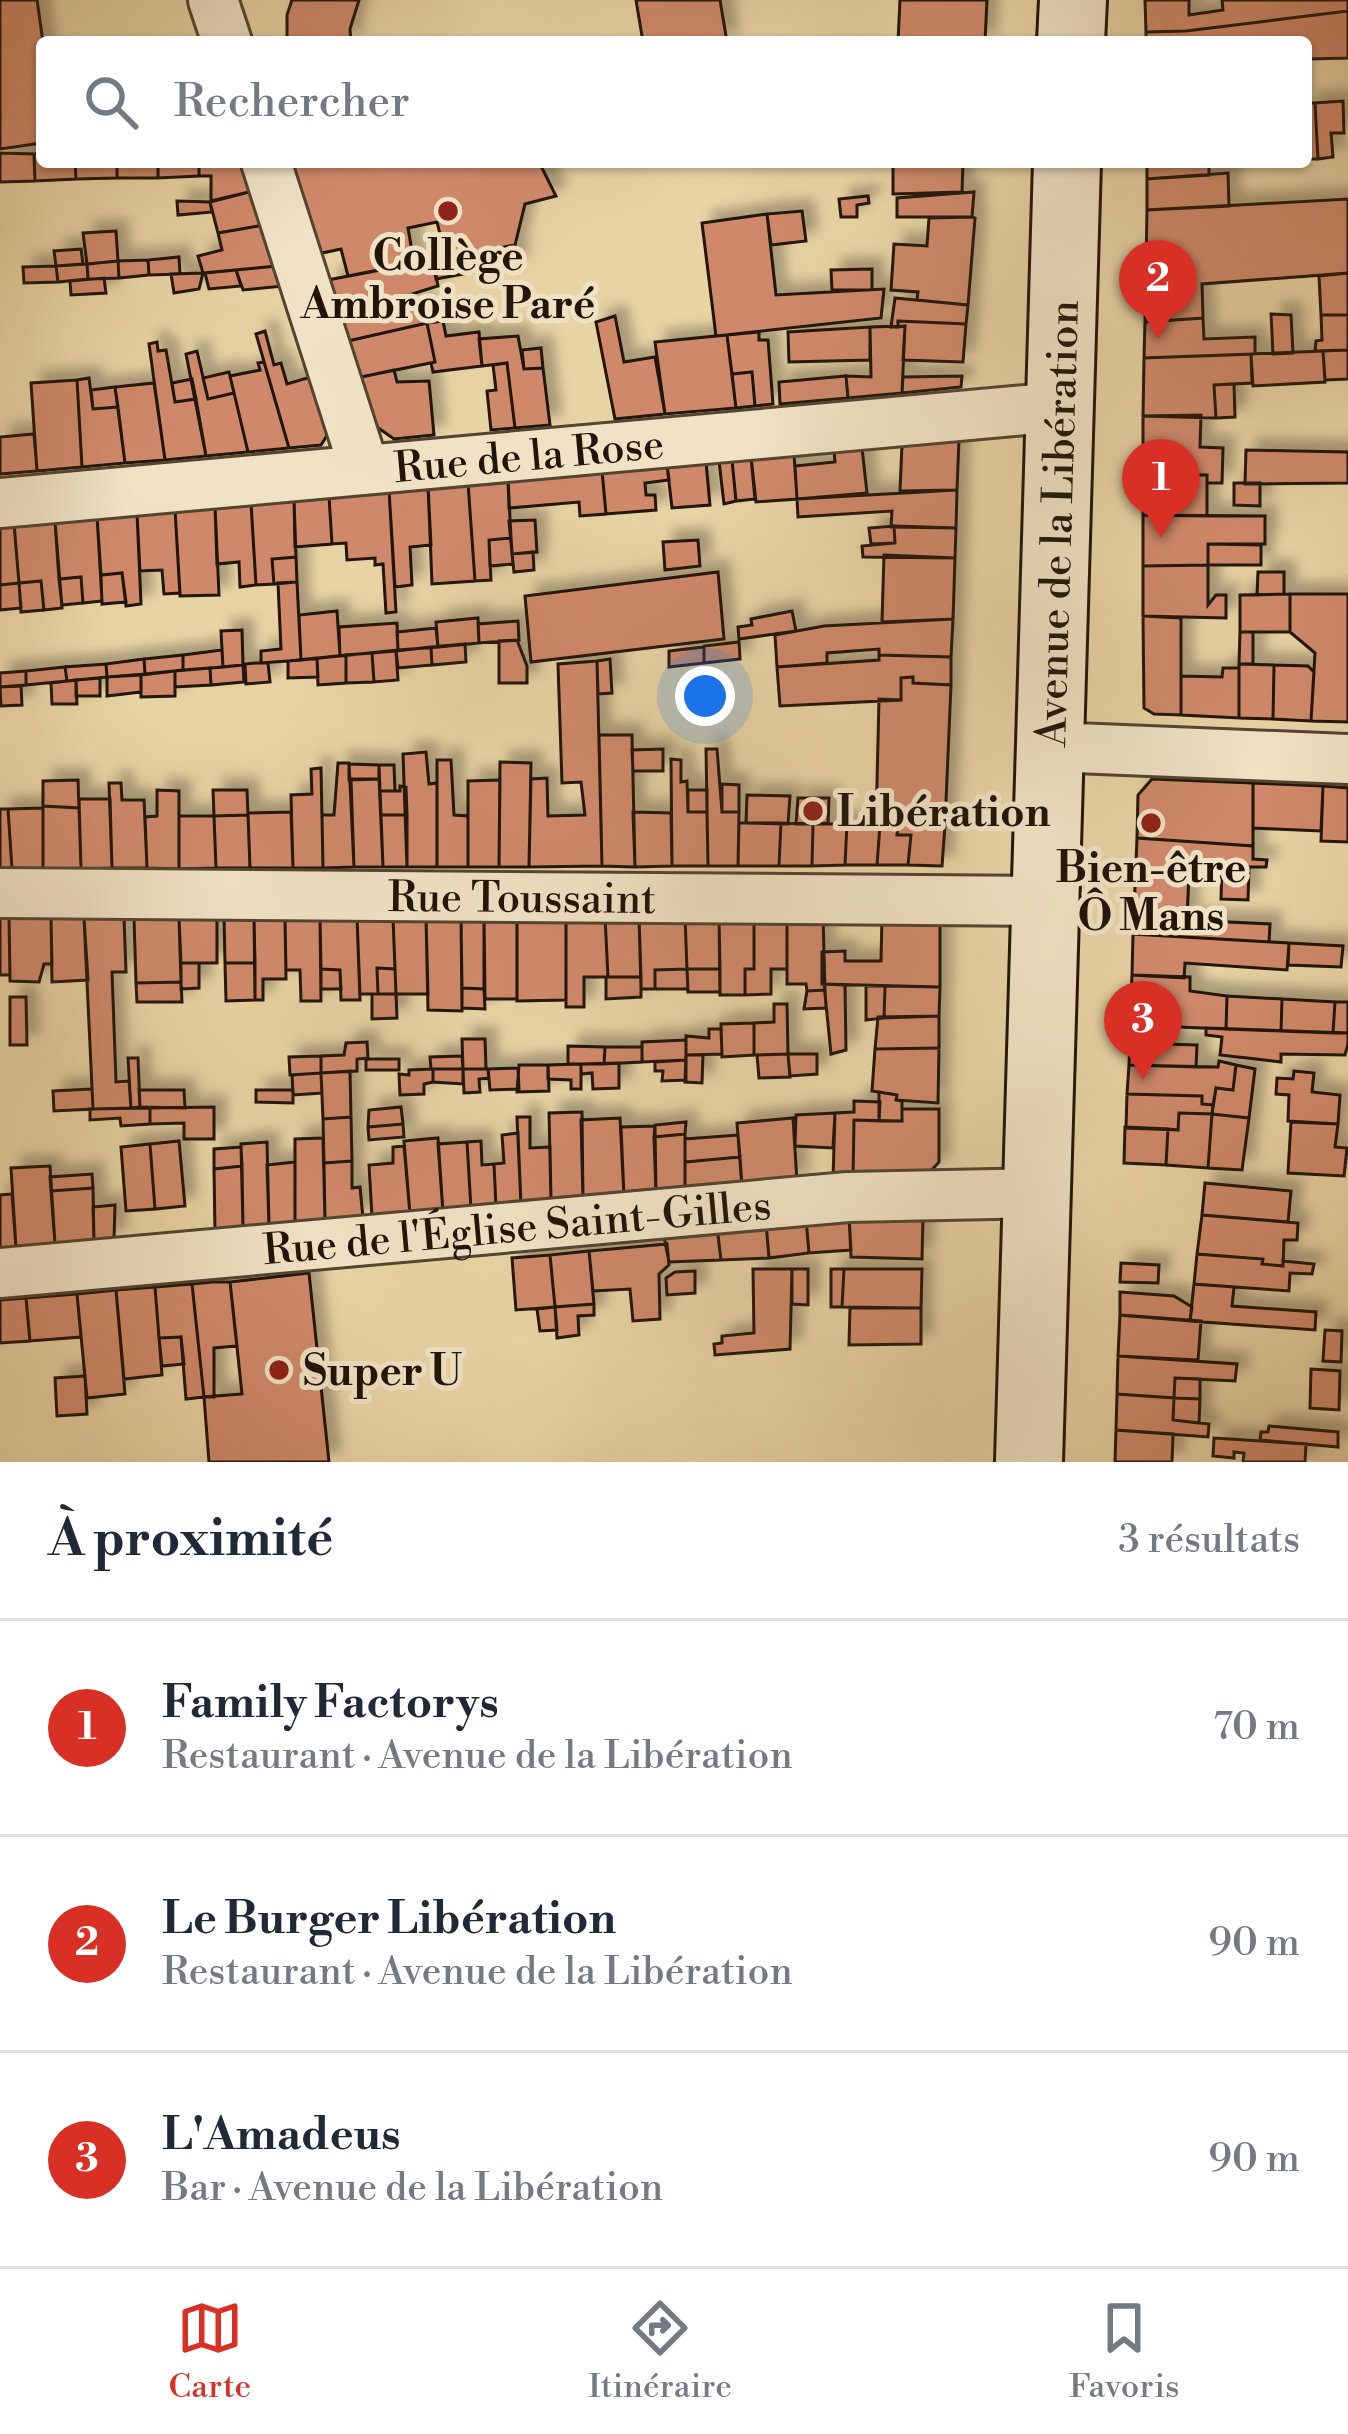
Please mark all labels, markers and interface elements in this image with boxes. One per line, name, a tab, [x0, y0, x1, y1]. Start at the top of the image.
search box	[36, 36, 1312, 168]
icon: search	[78, 69, 144, 135]
text: Rechercher	[174, 74, 410, 131]
marker: Collège Ambroise Paré	[435, 198, 461, 224]
place label: Collège Ambroise Paré	[300, 231, 595, 332]
pin: 2	[1119, 240, 1197, 339]
street label: Avenue de la Libération	[1026, 299, 1092, 749]
street label: Rue de la Rose	[392, 419, 666, 496]
pin: 1	[1122, 439, 1200, 538]
your location	[675, 666, 735, 726]
place label: Libération	[837, 787, 1051, 840]
marker: Libération	[800, 798, 826, 824]
marker: Bien-être Ô Mans	[1138, 810, 1164, 836]
place label: Bien-être Ô Mans	[1056, 843, 1246, 944]
street label: Rue Toussaint	[388, 872, 656, 927]
pin: 3	[1104, 981, 1182, 1080]
street label: Rue de l'Église Saint-Gilles	[261, 1180, 773, 1278]
place label: Super U	[303, 1346, 463, 1399]
marker: Super U	[266, 1357, 292, 1383]
text: À proximité	[48, 1508, 333, 1572]
text: 3 résultats	[1118, 1516, 1300, 1565]
text: Family Factorys	[162, 1675, 499, 1732]
text: 1	[78, 1703, 96, 1752]
text: 70 m	[1213, 1703, 1300, 1752]
text: Restaurant · Avenue de la Libération	[162, 1732, 793, 1781]
text: Le Burger Libération	[162, 1891, 616, 1948]
text: 2	[75, 1919, 99, 1968]
text: 90 m	[1208, 1919, 1300, 1968]
text: Restaurant · Avenue de la Libération	[162, 1948, 793, 1997]
text: L'Amadeus	[162, 2107, 401, 2164]
text: 3	[75, 2135, 99, 2184]
text: 90 m	[1208, 2135, 1300, 2184]
text: Bar · Avenue de la Libération	[162, 2164, 663, 2213]
tab: Carte	[169, 2295, 251, 2408]
tab: Itinéraire	[588, 2295, 732, 2408]
tab: Favoris	[1069, 2295, 1179, 2408]

